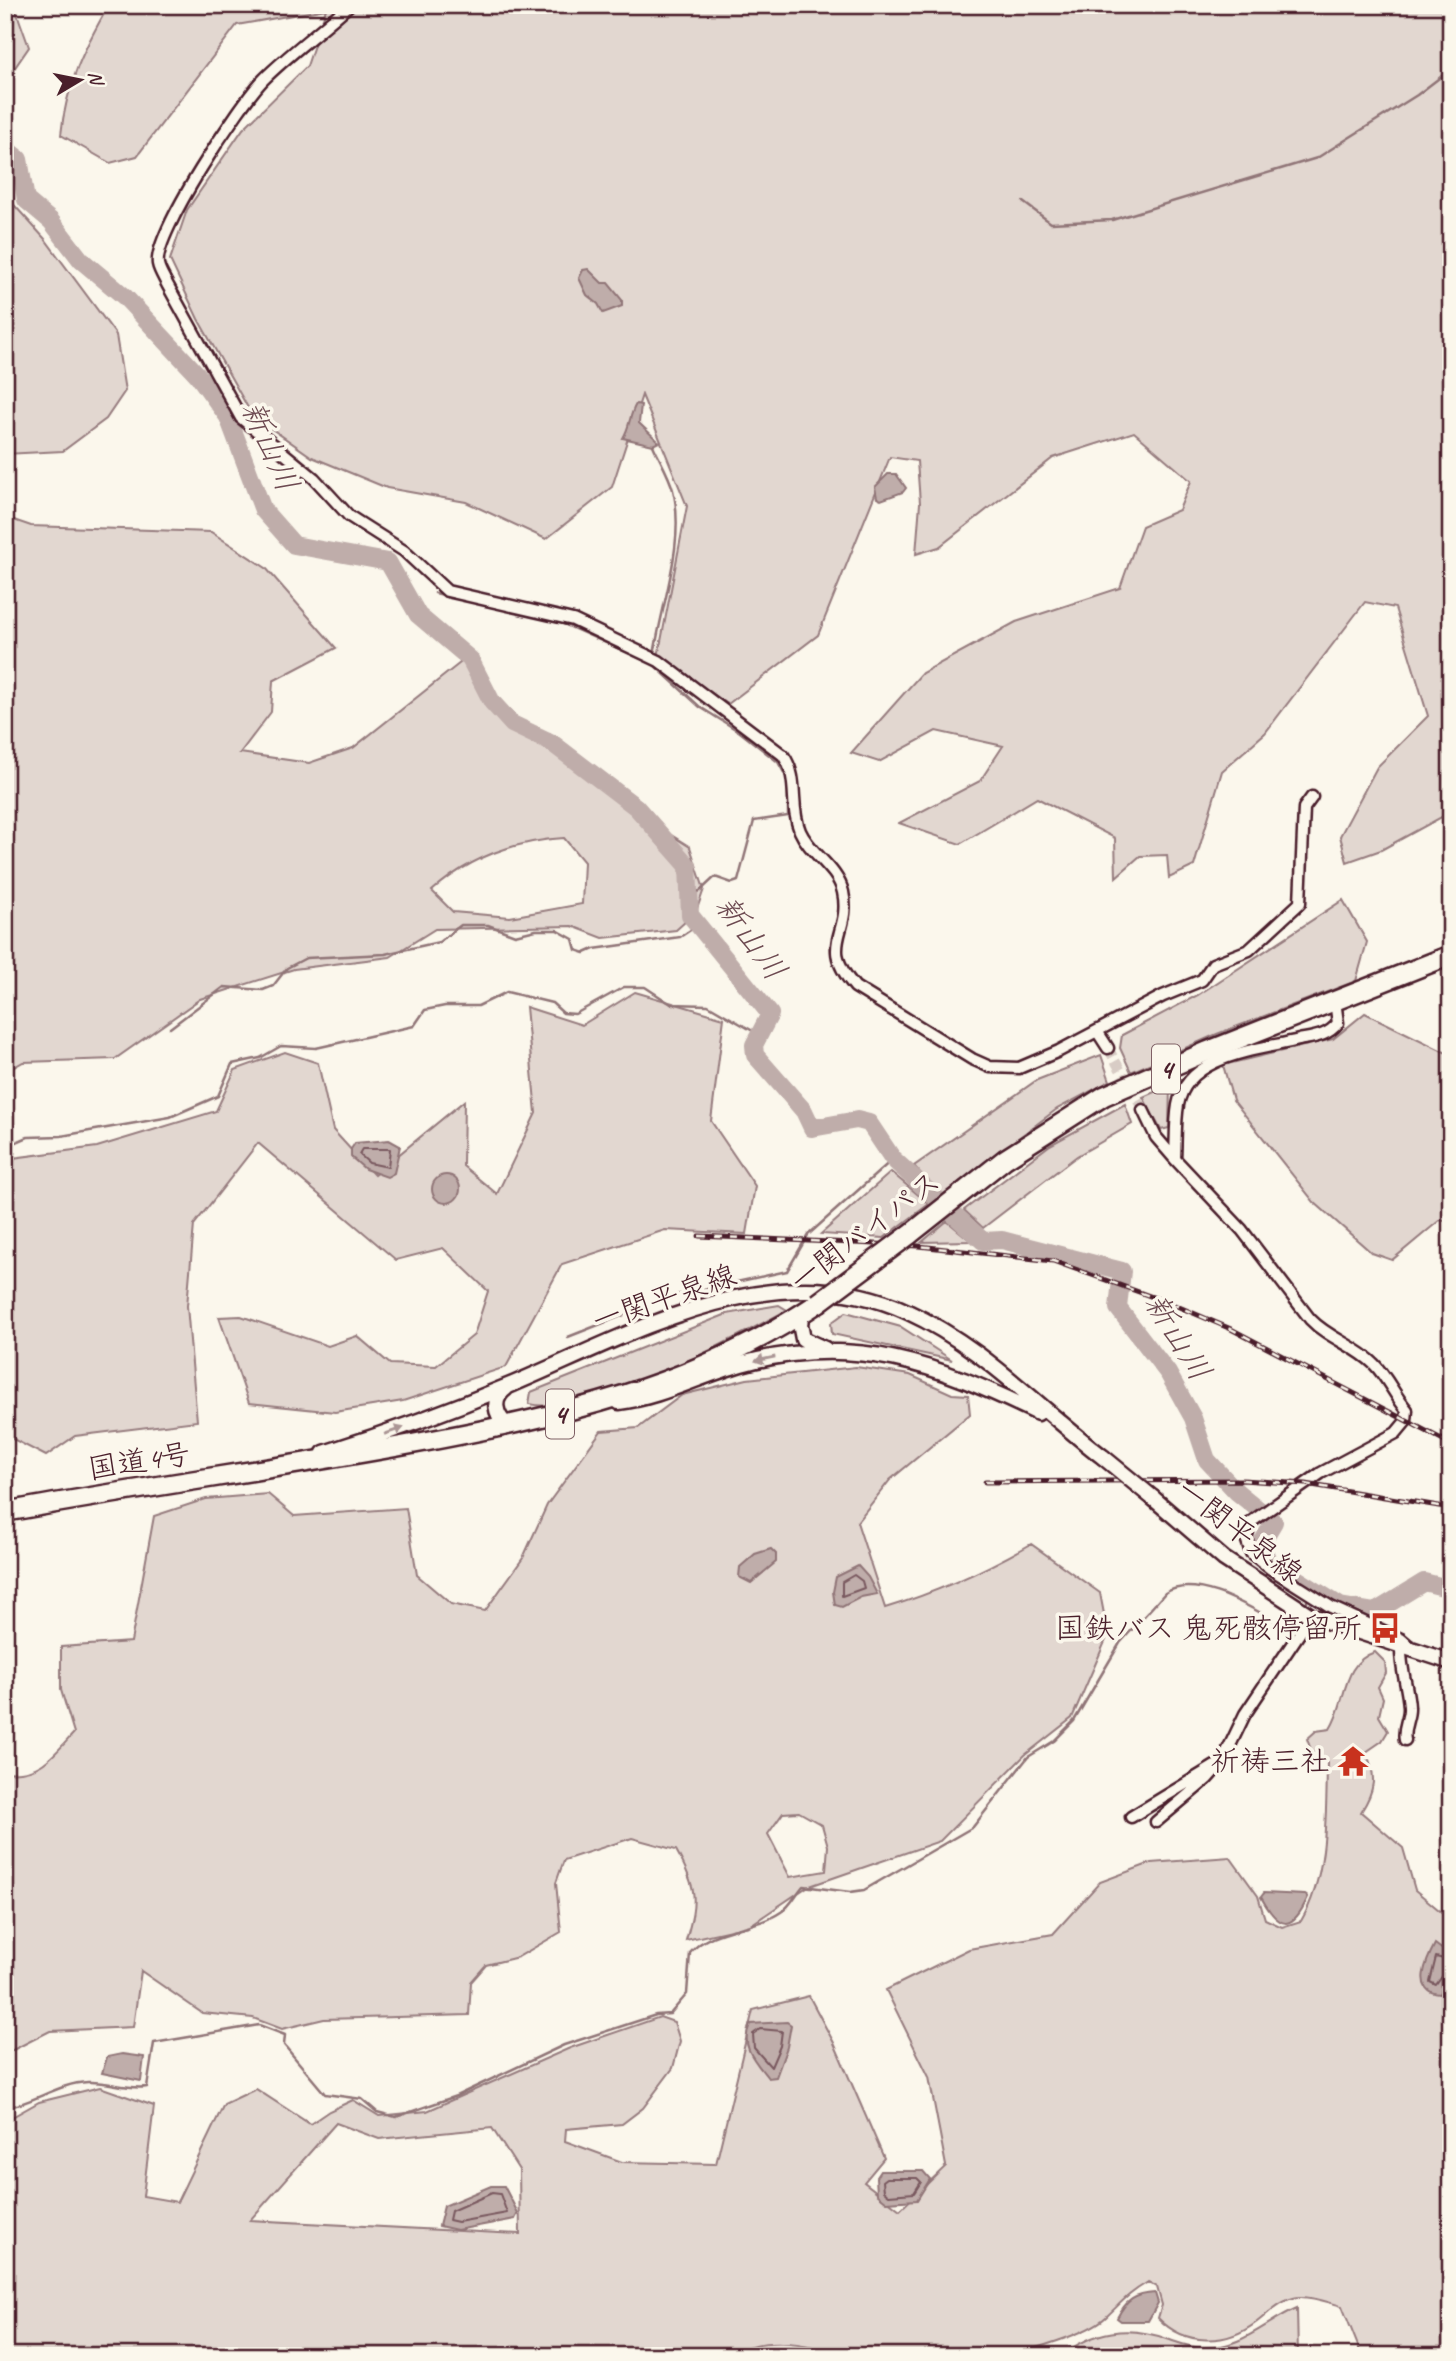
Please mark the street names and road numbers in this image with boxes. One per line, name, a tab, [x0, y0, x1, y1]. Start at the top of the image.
road number: 4	[1152, 1044, 1180, 1094]
street label: 一関バイパス	[782, 1162, 948, 1300]
street label: 一関平泉線	[587, 1256, 741, 1340]
road number: 4	[546, 1390, 574, 1438]
street label: 国道4号	[85, 1434, 193, 1488]
street label: 一関平泉線	[1169, 1470, 1311, 1592]

